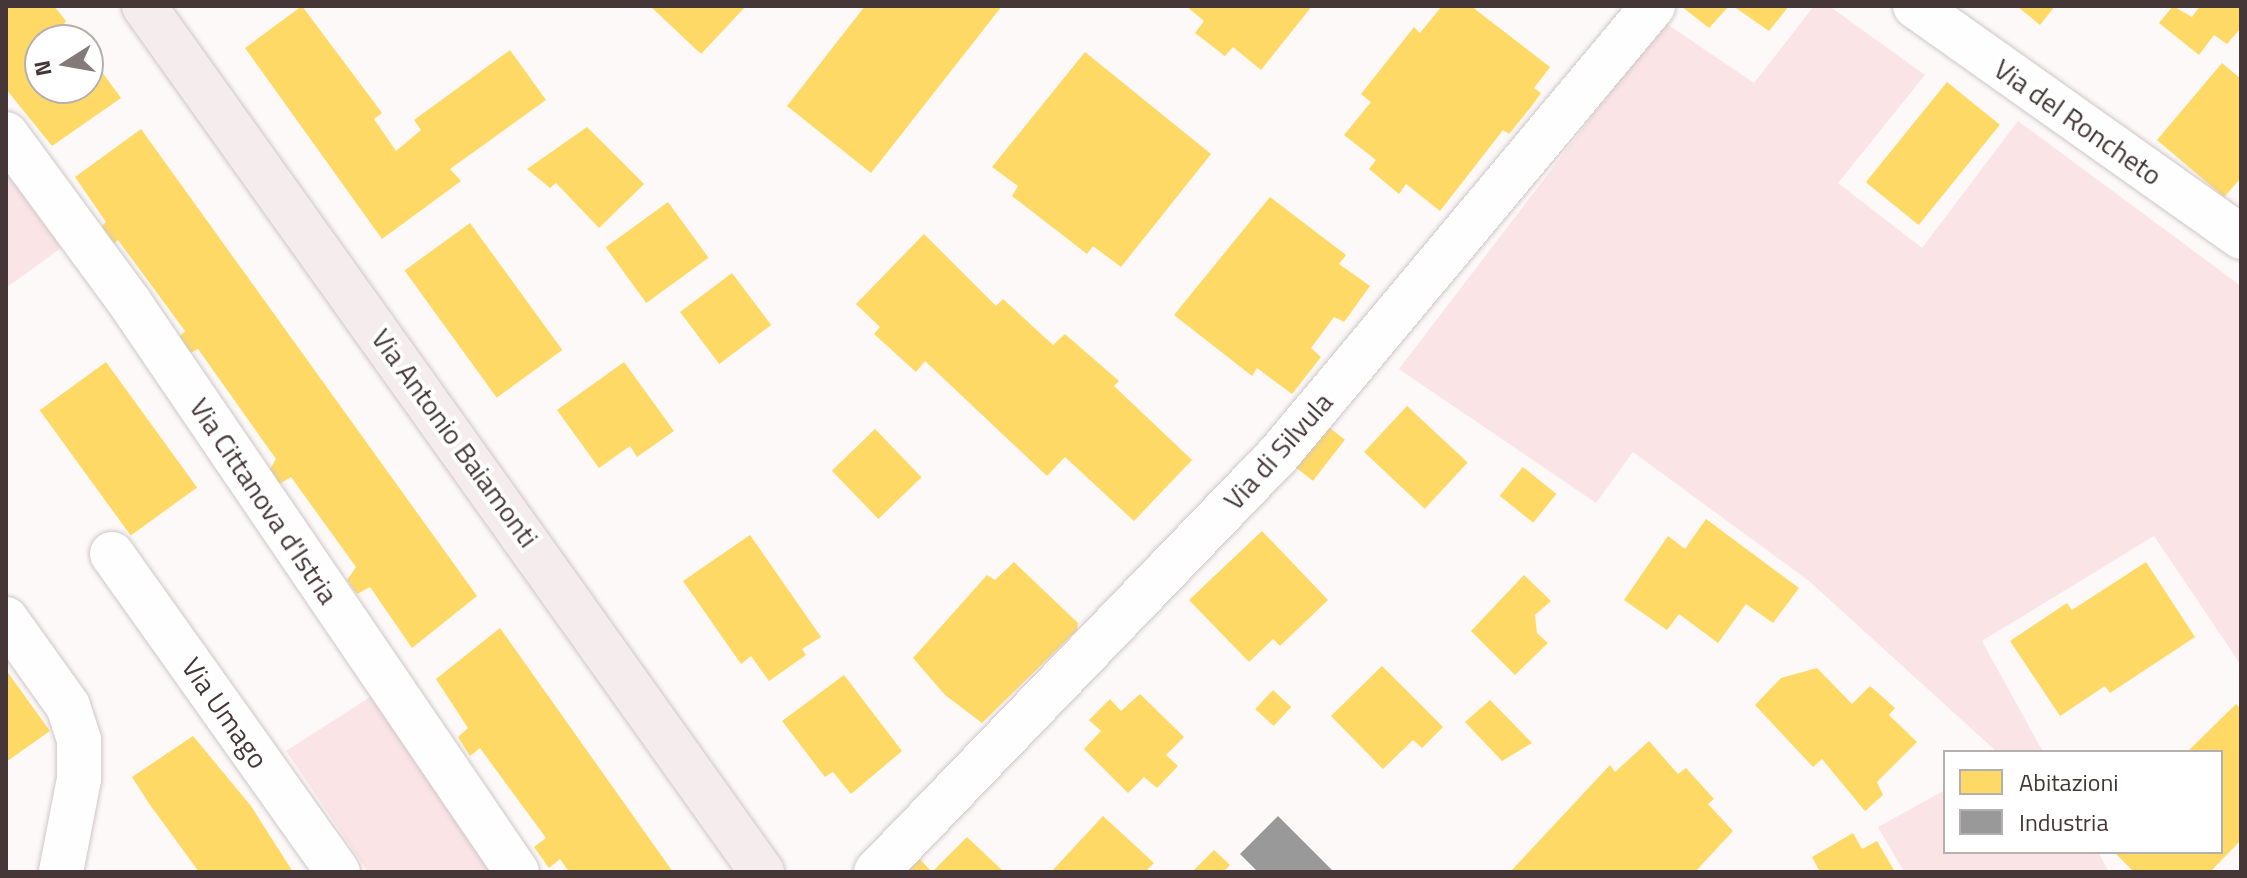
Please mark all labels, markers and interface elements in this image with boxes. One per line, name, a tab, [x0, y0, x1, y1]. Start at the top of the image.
north arrow	[24, 24, 104, 104]
street label: Via del Roncheto	[1988, 52, 2168, 192]
text: N	[24, 57, 61, 79]
street label: Via Antonio Baiamonti	[365, 322, 545, 554]
street label: Via di Silvula	[1217, 385, 1339, 517]
street label: Via Cittanova d'Istria	[183, 392, 345, 610]
street label: Via Umago	[175, 651, 275, 775]
legend	[1943, 750, 2223, 854]
text: Abitazioni	[2019, 764, 2119, 800]
text: Industria	[2019, 804, 2108, 840]

